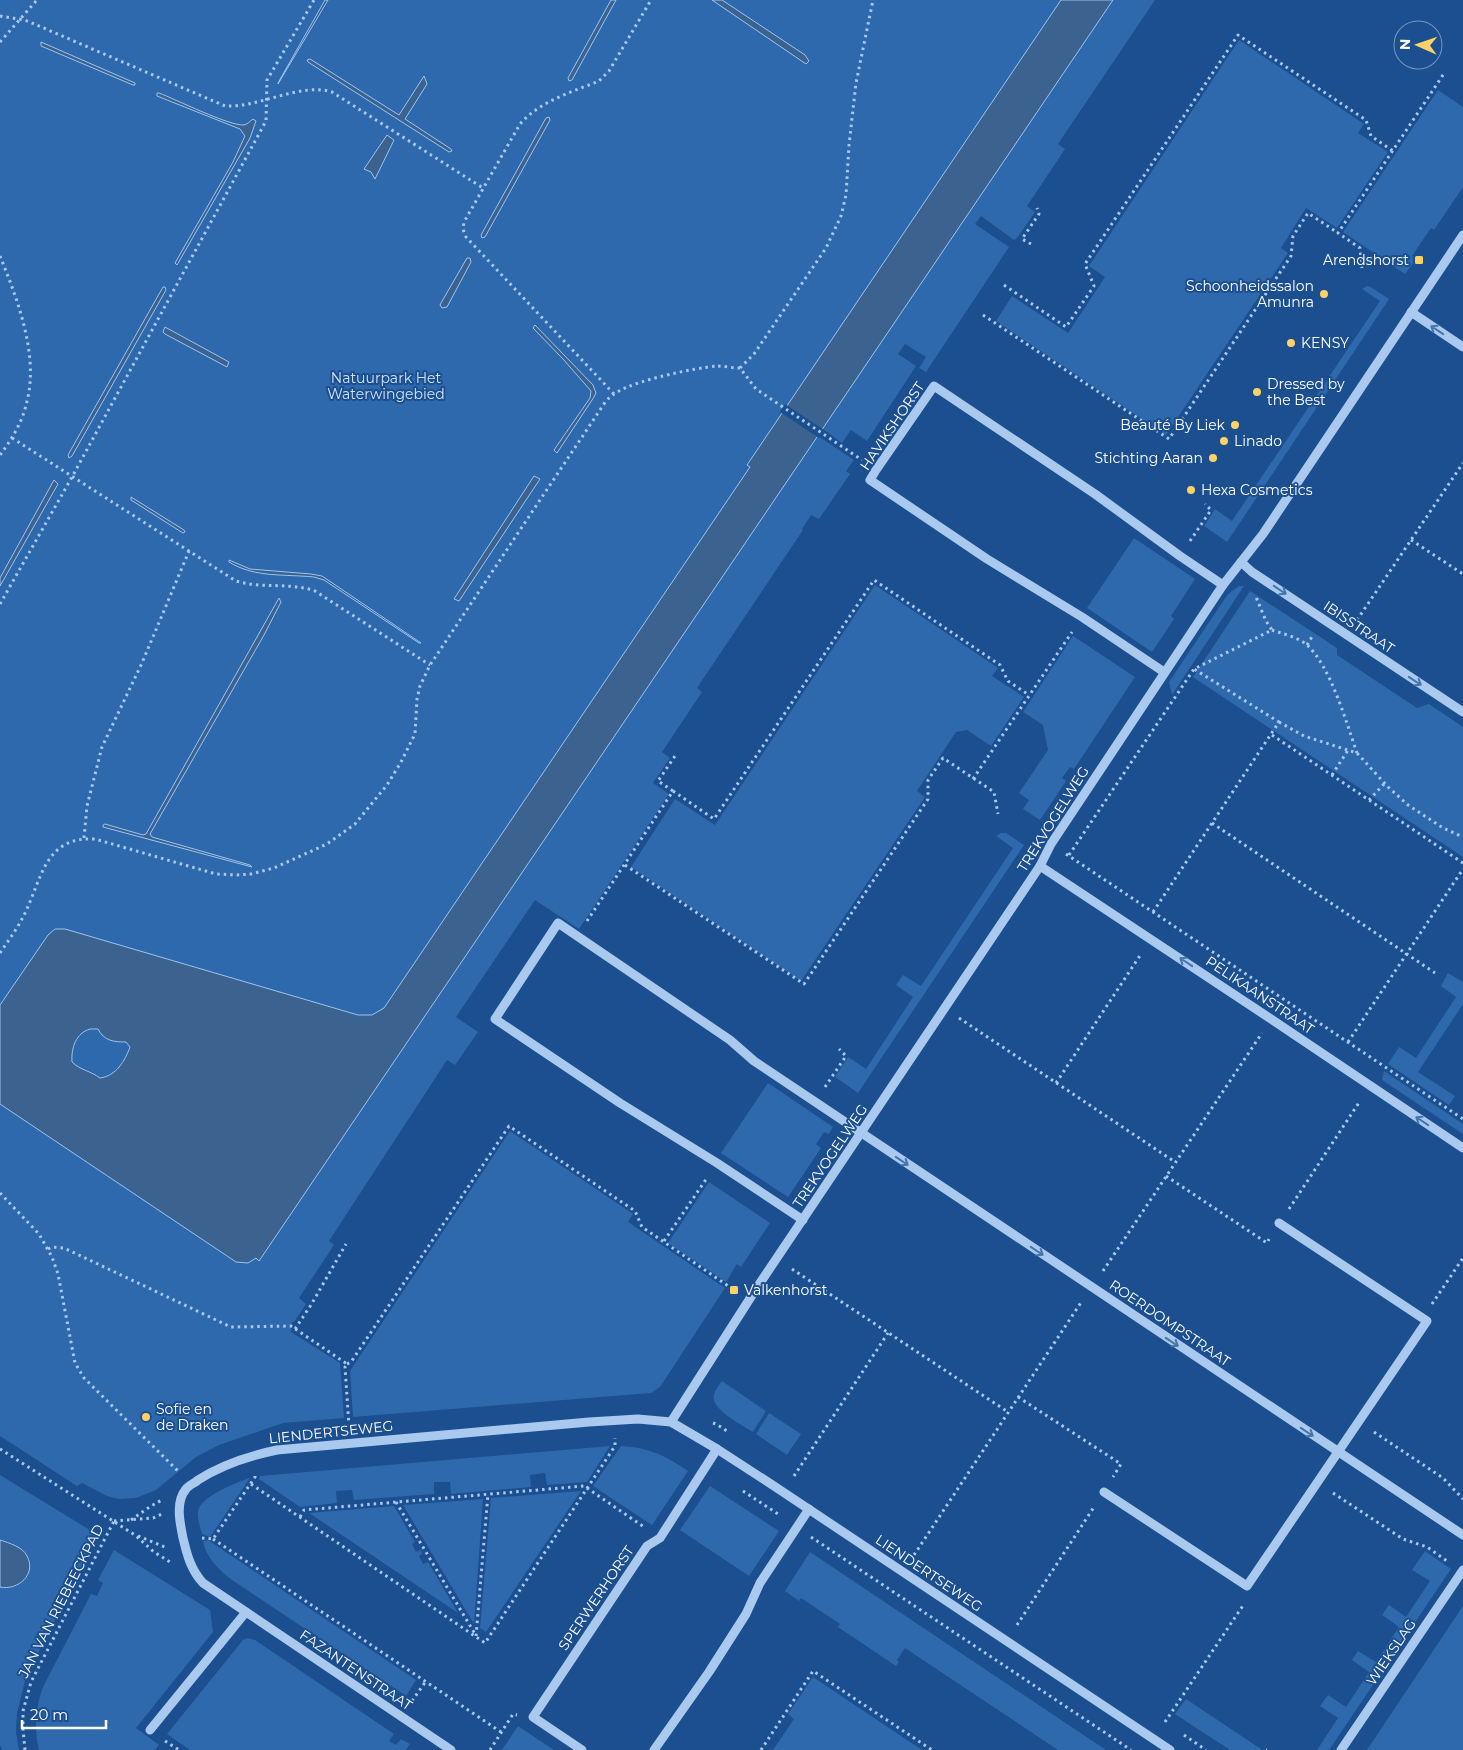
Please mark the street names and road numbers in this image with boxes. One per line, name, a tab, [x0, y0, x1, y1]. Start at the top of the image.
street label: HAVIKSHORST	[856, 378, 928, 474]
street label: IBISSTRAAT	[1320, 597, 1398, 657]
street label: TREKVOGELWEG	[1013, 763, 1093, 875]
street label: PELIKAANSTRAAT	[1202, 952, 1318, 1038]
street label: TREKVOGELWEG	[789, 1101, 871, 1211]
street label: ROERDOMPSTRAAT	[1106, 1276, 1234, 1370]
street label: LIENDERTSEWEG	[268, 1416, 394, 1448]
street label: JAN VAN RIEBEECKPAD	[14, 1521, 108, 1682]
street label: LIENDERTSEWEG	[872, 1530, 986, 1616]
street label: SPERWERHORST	[554, 1542, 638, 1654]
street label: WIEKSLAG	[1362, 1615, 1420, 1689]
street label: FAZANTENSTRAAT	[296, 1626, 416, 1714]

